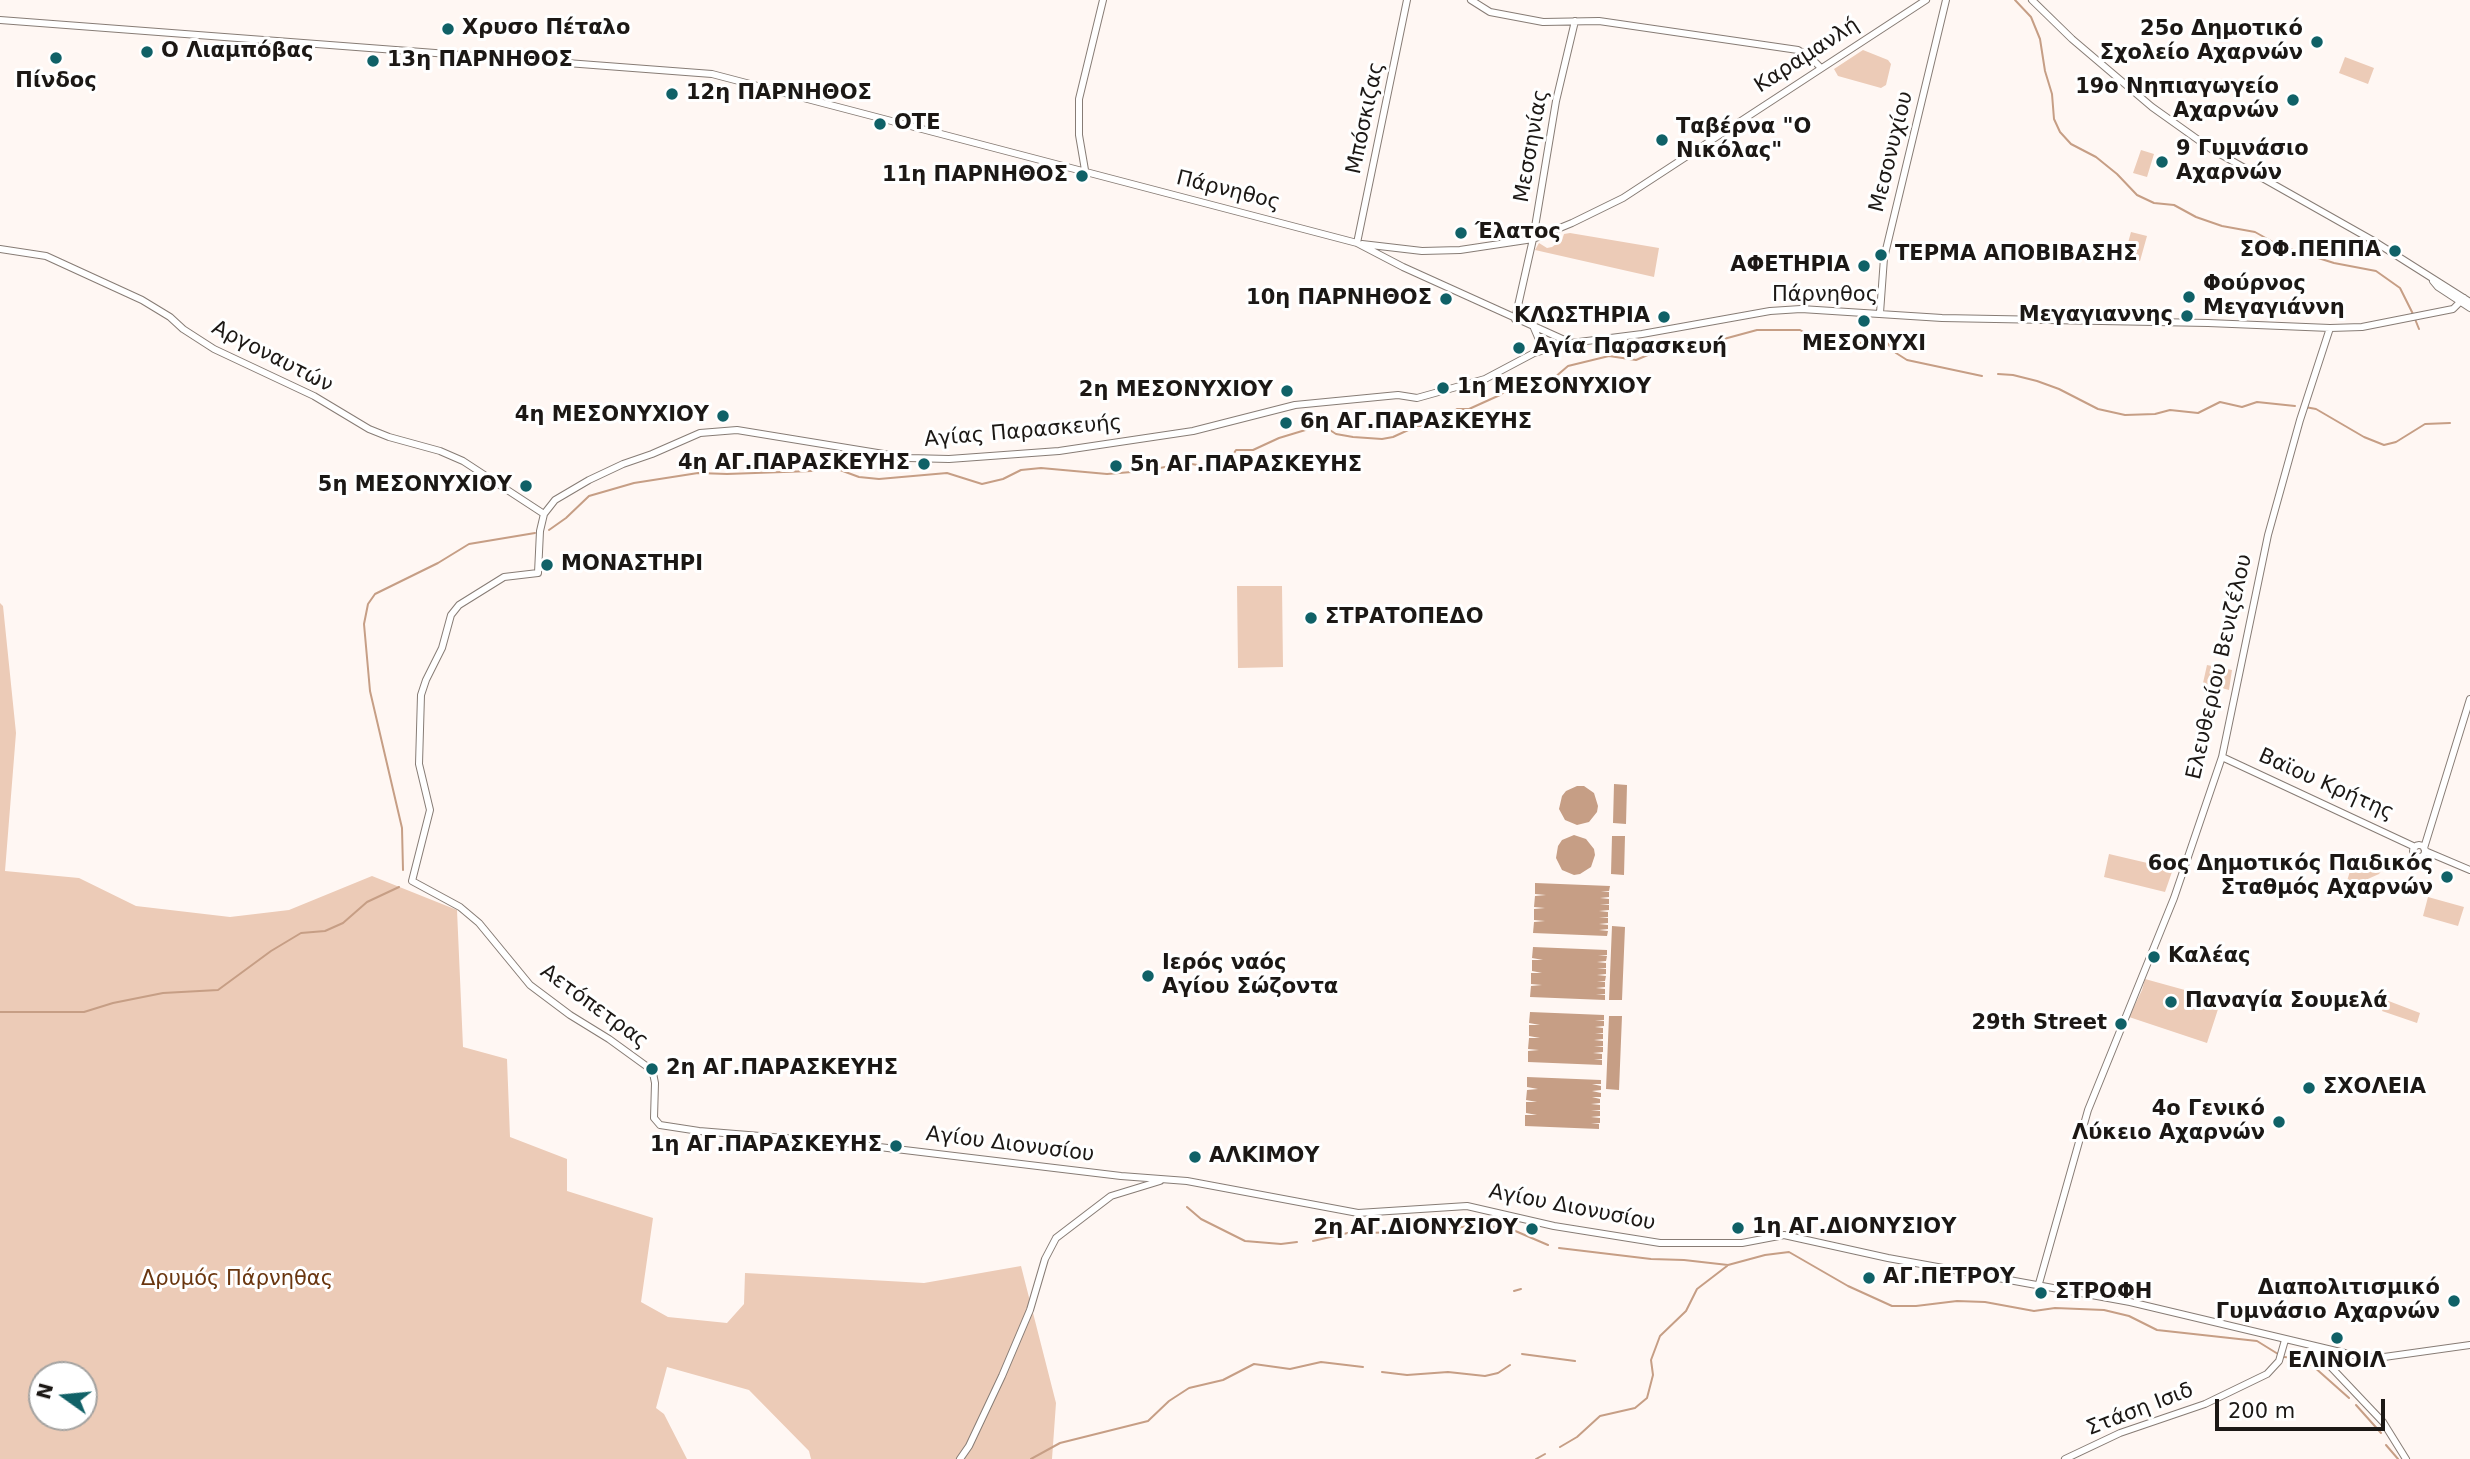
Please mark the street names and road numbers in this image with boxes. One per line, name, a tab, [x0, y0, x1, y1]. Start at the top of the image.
street label: Καραμανλή	[1750, 13, 1864, 99]
street label: Μπόσκιζας	[1342, 60, 1390, 176]
street label: Μεσσηνίας	[1510, 87, 1554, 205]
street label: Μεσονυχίου	[1865, 89, 1919, 215]
street label: Πάρνηθος	[1174, 166, 1282, 216]
street label: Πάρνηθος	[1772, 283, 1878, 309]
street label: Αργοναυτών	[207, 316, 337, 398]
street label: Αγίας Παρασκευής	[923, 411, 1123, 453]
street label: Ελευθερίου Βενιζέλου	[2182, 552, 2258, 782]
street label: Βαϊου Κρήτης	[2254, 744, 2398, 826]
street label: Αετόπετρας	[535, 959, 653, 1055]
street label: Αγίου Διονυσίου	[925, 1122, 1095, 1168]
street label: Αγίου Διονυσίου	[1487, 1179, 1657, 1237]
street label: Στάση Ισιδ	[2083, 1378, 2197, 1442]

